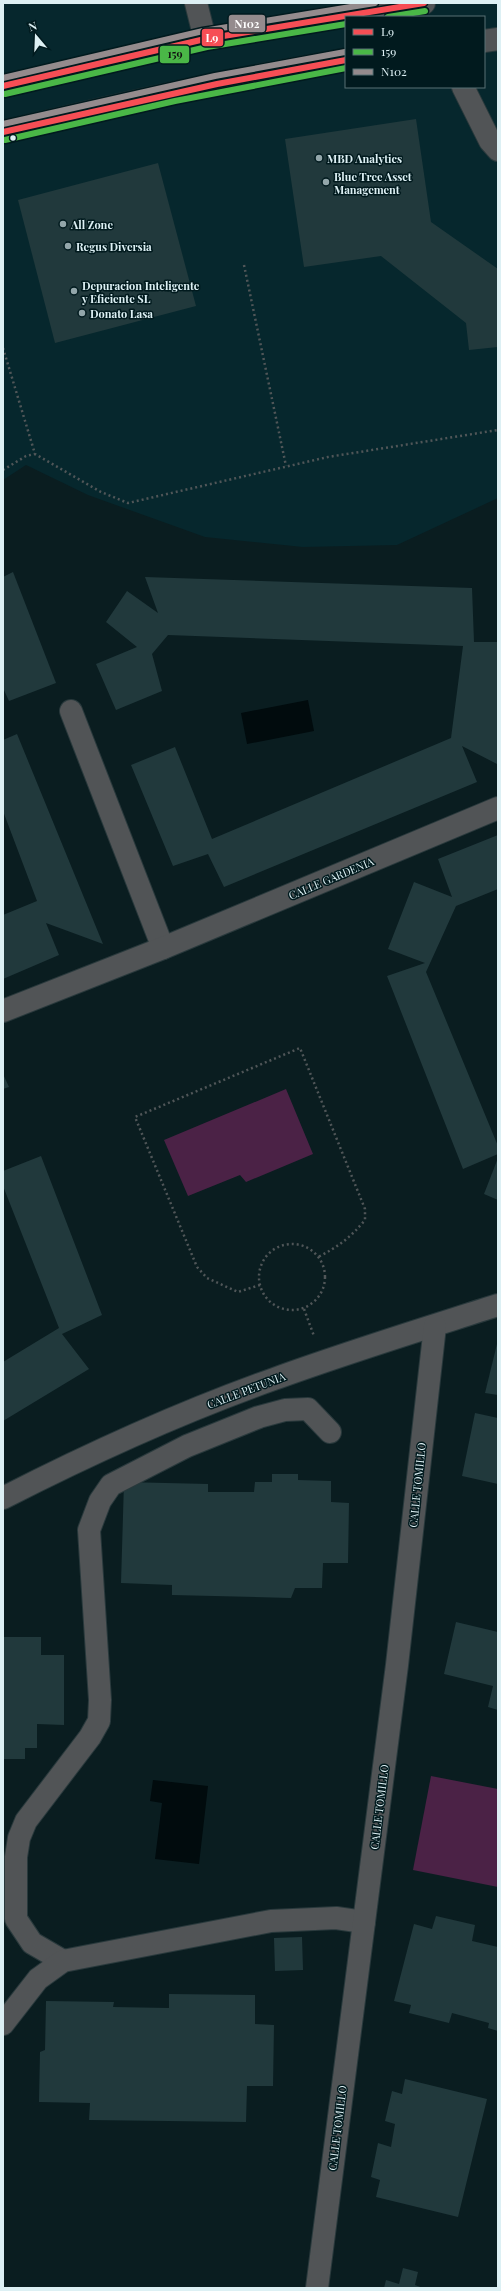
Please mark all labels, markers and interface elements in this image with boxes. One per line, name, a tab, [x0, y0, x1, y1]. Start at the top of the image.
line badge: N102	[228, 14, 266, 33]
north arrow	[16, 16, 56, 56]
text: N102	[234, 16, 260, 31]
legend	[345, 16, 485, 88]
text: N	[26, 18, 39, 34]
text: L9	[381, 23, 394, 39]
line badge: L9	[201, 28, 224, 47]
text: L9	[206, 30, 218, 45]
text: 159	[381, 43, 396, 59]
line badge: 159	[159, 45, 190, 64]
text: 159	[167, 46, 183, 61]
text: N102	[381, 63, 407, 79]
unlabelled marker	[8, 133, 18, 143]
place label: MBD Analytics	[327, 151, 402, 166]
marker: MBD Analytics	[314, 153, 324, 163]
place label: Blue Tree Asset Management	[334, 169, 412, 197]
marker: Blue Tree Asset Management	[321, 177, 331, 187]
place label: All Zone	[70, 217, 113, 232]
marker: All Zone	[58, 219, 68, 229]
place label: Regus Diversia	[76, 239, 152, 254]
marker: Regus Diversia	[63, 241, 73, 251]
place label: Depuracion Inteligente y Eficiente SL	[81, 278, 200, 306]
marker: Depuracion Inteligente y Eficiente SL	[69, 286, 79, 296]
place label: Donato Lasa	[90, 306, 153, 321]
marker: Donato Lasa	[77, 308, 87, 318]
street label: CALLE GARDENIA	[286, 853, 376, 903]
street label: CALLE PETUNIA	[205, 1368, 287, 1412]
street label: CALLE TOMILLO	[405, 1442, 429, 1528]
street label: CALLE TOMILLO	[366, 1764, 392, 1850]
street label: CALLE TOMILLO	[324, 2085, 350, 2171]

